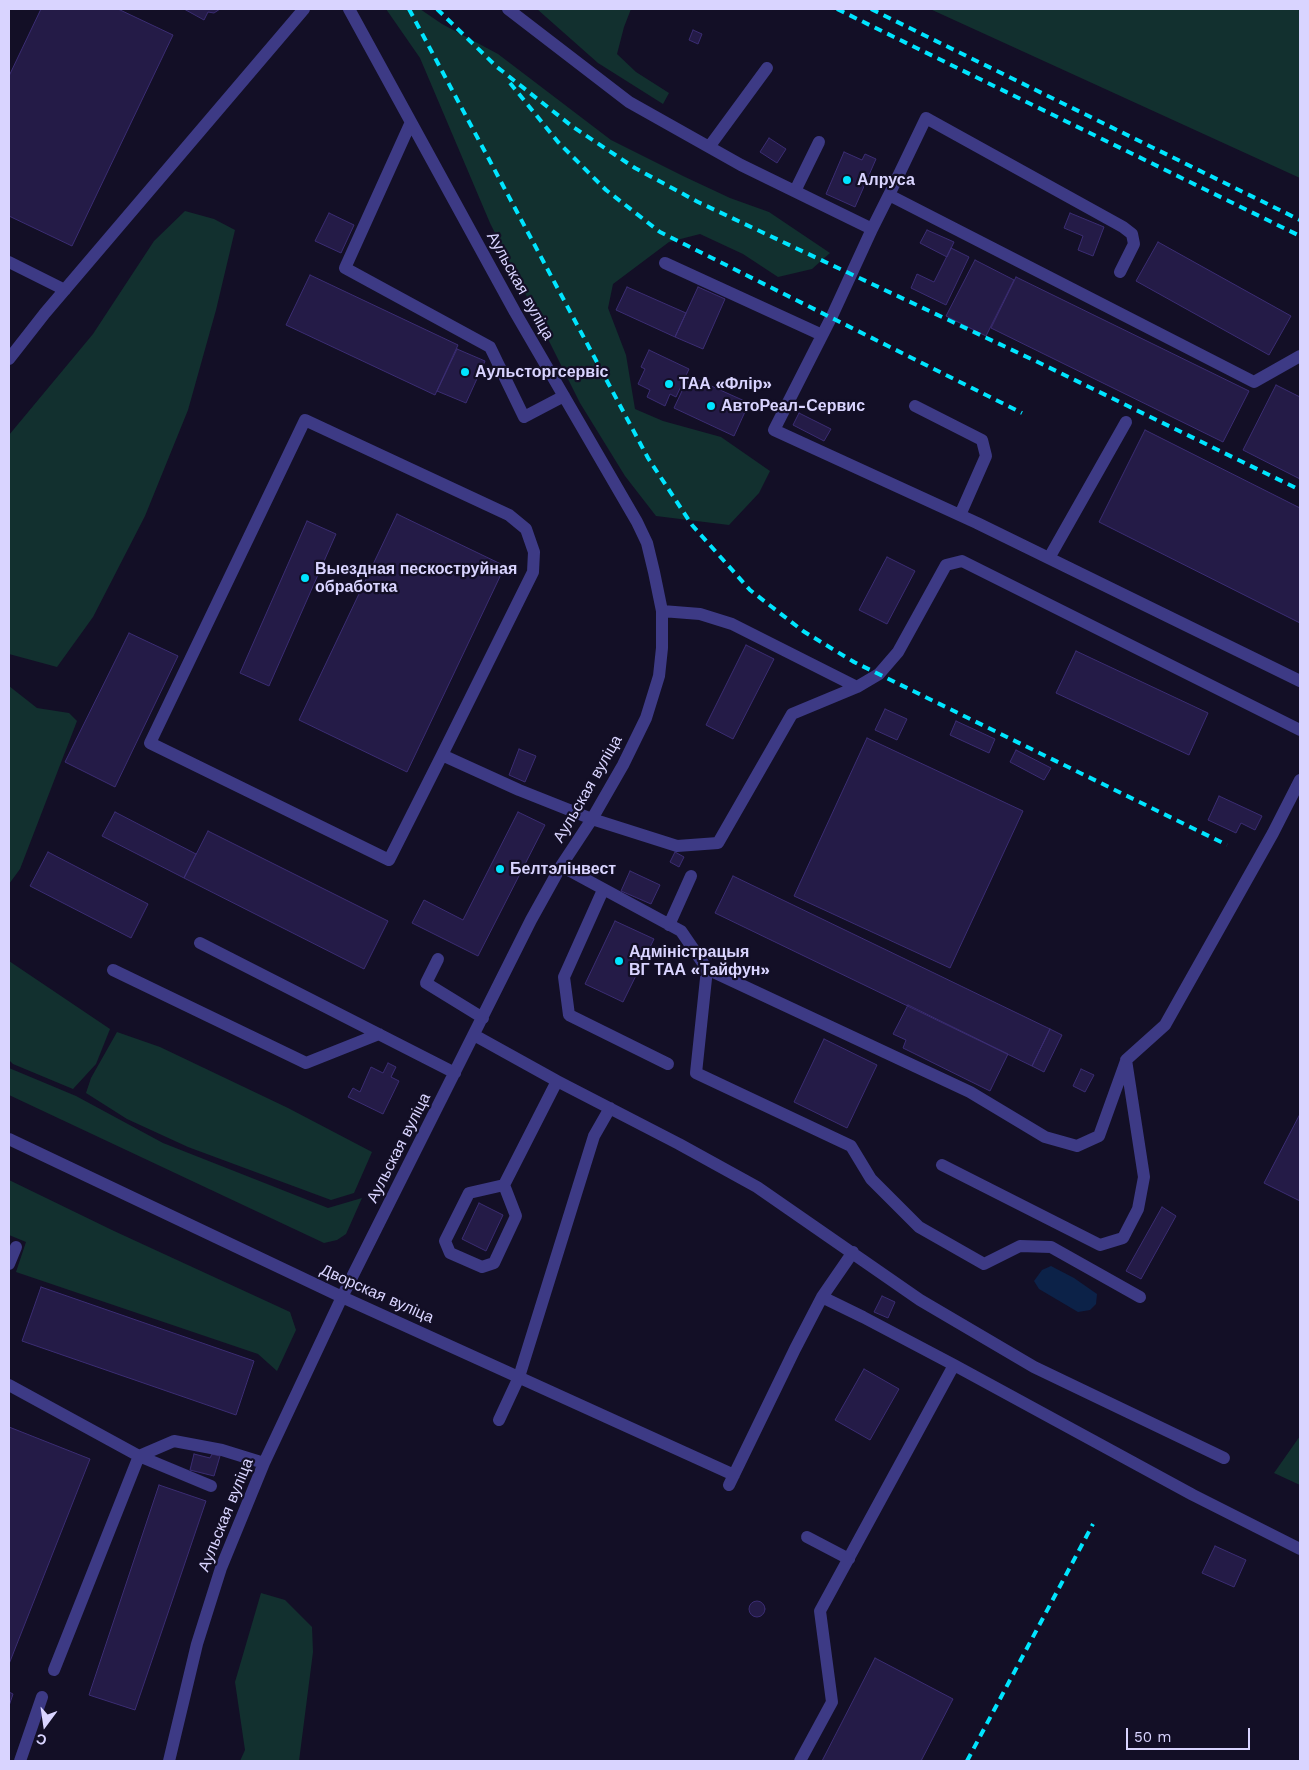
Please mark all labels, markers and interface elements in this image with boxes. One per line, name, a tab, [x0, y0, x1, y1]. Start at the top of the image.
place label: Алруса	[857, 170, 915, 190]
marker: Алруса	[841, 174, 853, 186]
street label: Аульская вуліца	[482, 228, 558, 344]
place label: Аульсторгсервіс	[475, 362, 609, 382]
marker: Аульсторгсервіс	[459, 366, 471, 378]
place label: ТАА «Флір»	[679, 374, 772, 394]
marker: ТАА «Флір»	[663, 378, 675, 390]
place label: АвтоРеал-Сервис	[721, 396, 865, 416]
marker: АвтоРеал-Сервис	[705, 400, 717, 412]
place label: Выездная пескоструйная обработка	[315, 559, 517, 597]
marker: Выездная пескоструйная обработка	[299, 572, 311, 584]
street label: Аульская вуліца	[549, 732, 627, 846]
place label: Белтэлінвест	[510, 859, 616, 879]
marker: Белтэлінвест	[494, 863, 506, 875]
place label: Адміністрацыя ВГ ТАА «Тайфун»	[629, 942, 770, 980]
marker: Адміністрацыя ВГ ТАА «Тайфун»	[613, 955, 625, 967]
street label: Аульская вуліца	[363, 1090, 435, 1206]
street label: Дворская вуліца	[317, 1260, 437, 1328]
street label: Аульская вуліца	[194, 1455, 258, 1575]
north arrow	[20, 1700, 70, 1750]
scale bar	[1129, 1718, 1253, 1750]
text: 50 m	[1134, 1728, 1171, 1746]
text: С	[35, 1731, 48, 1749]

